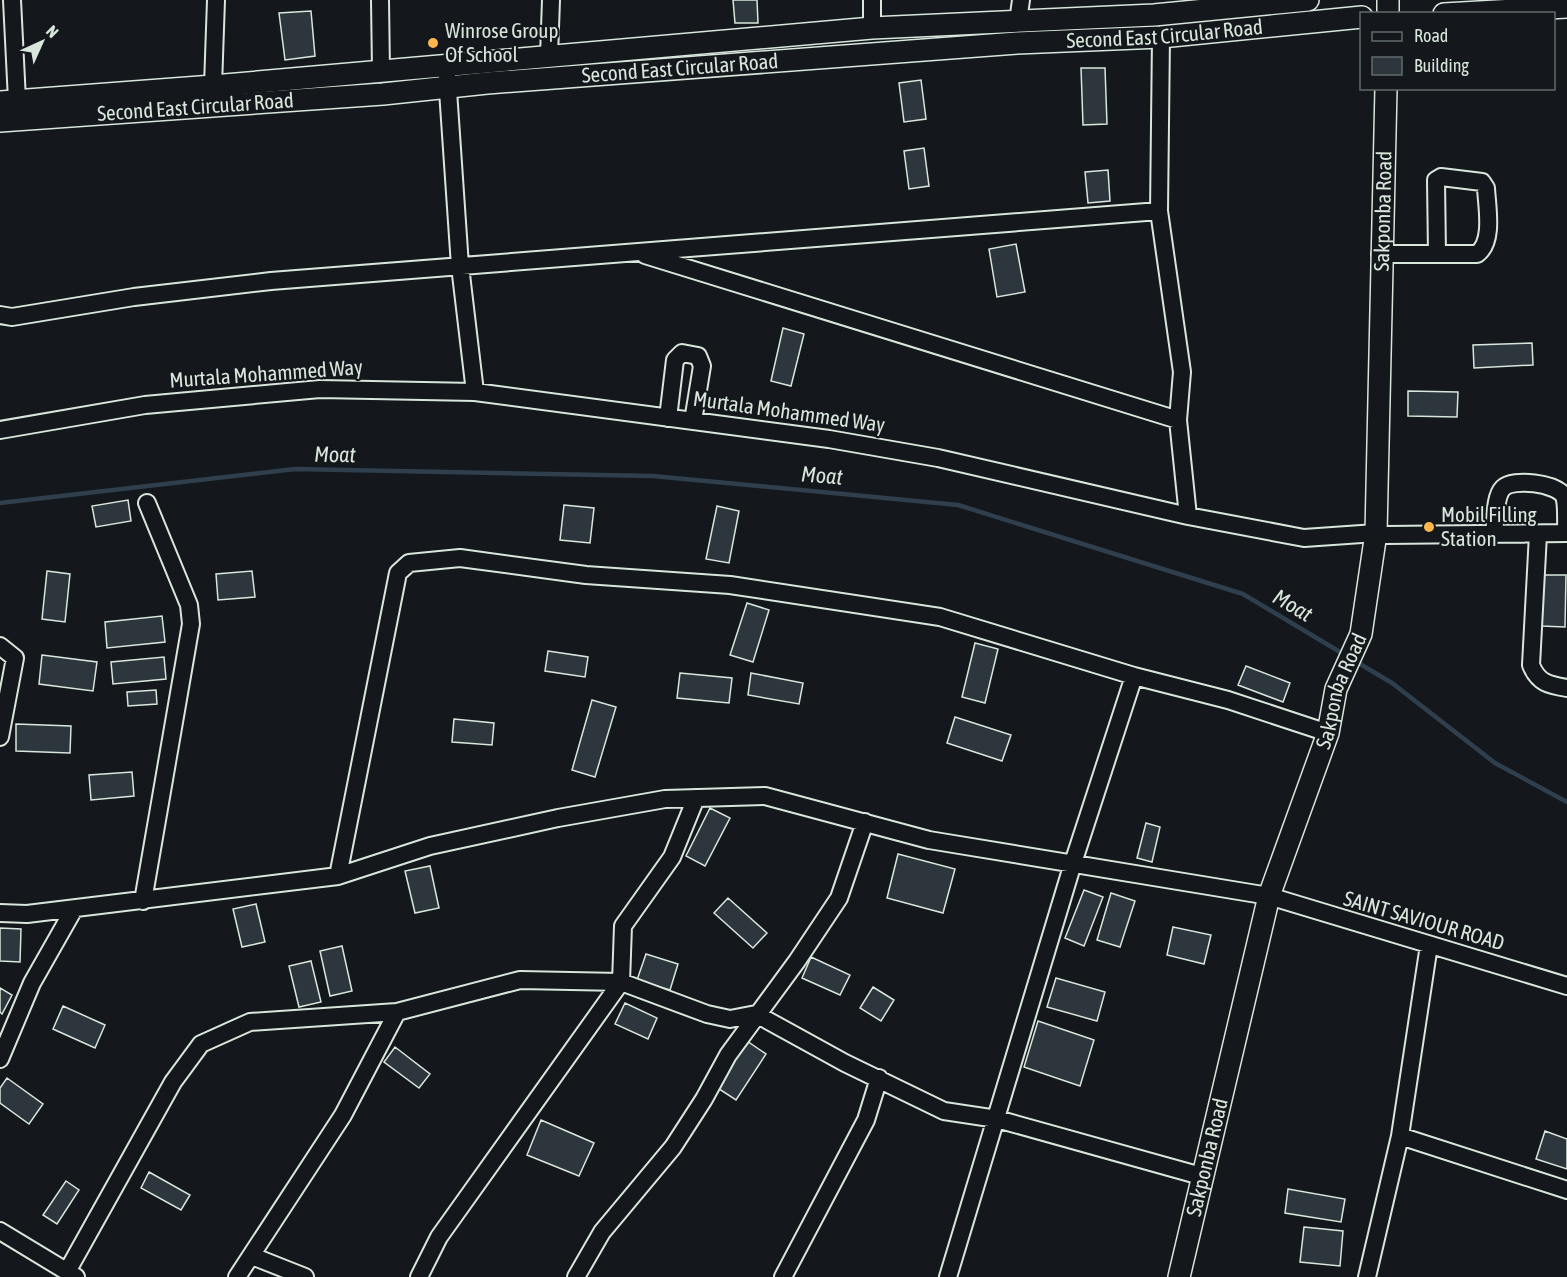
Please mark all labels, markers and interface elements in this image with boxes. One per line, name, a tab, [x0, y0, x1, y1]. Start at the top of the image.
north arrow	[12, 12, 72, 72]
legend	[1360, 12, 1555, 90]
street label: Second East Circular Road	[1066, 14, 1264, 52]
place label: Winrose Group Of School	[445, 18, 558, 66]
text: N	[43, 22, 62, 41]
text: Road	[1414, 25, 1448, 46]
marker: Winrose Group Of School	[426, 36, 440, 50]
street label: Second East Circular Road	[581, 48, 779, 87]
text: Building	[1414, 55, 1469, 76]
street label: Second East Circular Road	[96, 87, 295, 125]
street label: Sakponba Road	[1369, 151, 1396, 272]
street label: Murtala Mohammed Way	[169, 354, 364, 392]
street label: Murtala Mohammed Way	[692, 386, 887, 436]
water label: Moat	[314, 441, 357, 467]
water label: Moat	[800, 460, 845, 490]
place label: Mobil Filling Station	[1441, 502, 1537, 550]
marker: Mobil Filling Station	[1422, 520, 1436, 534]
water label: Moat	[1268, 583, 1318, 627]
street label: Sakponba Road	[1310, 629, 1371, 752]
street label: SAINT SAVIOUR ROAD	[1341, 886, 1507, 954]
street label: Sakponba Road	[1181, 1096, 1232, 1219]

